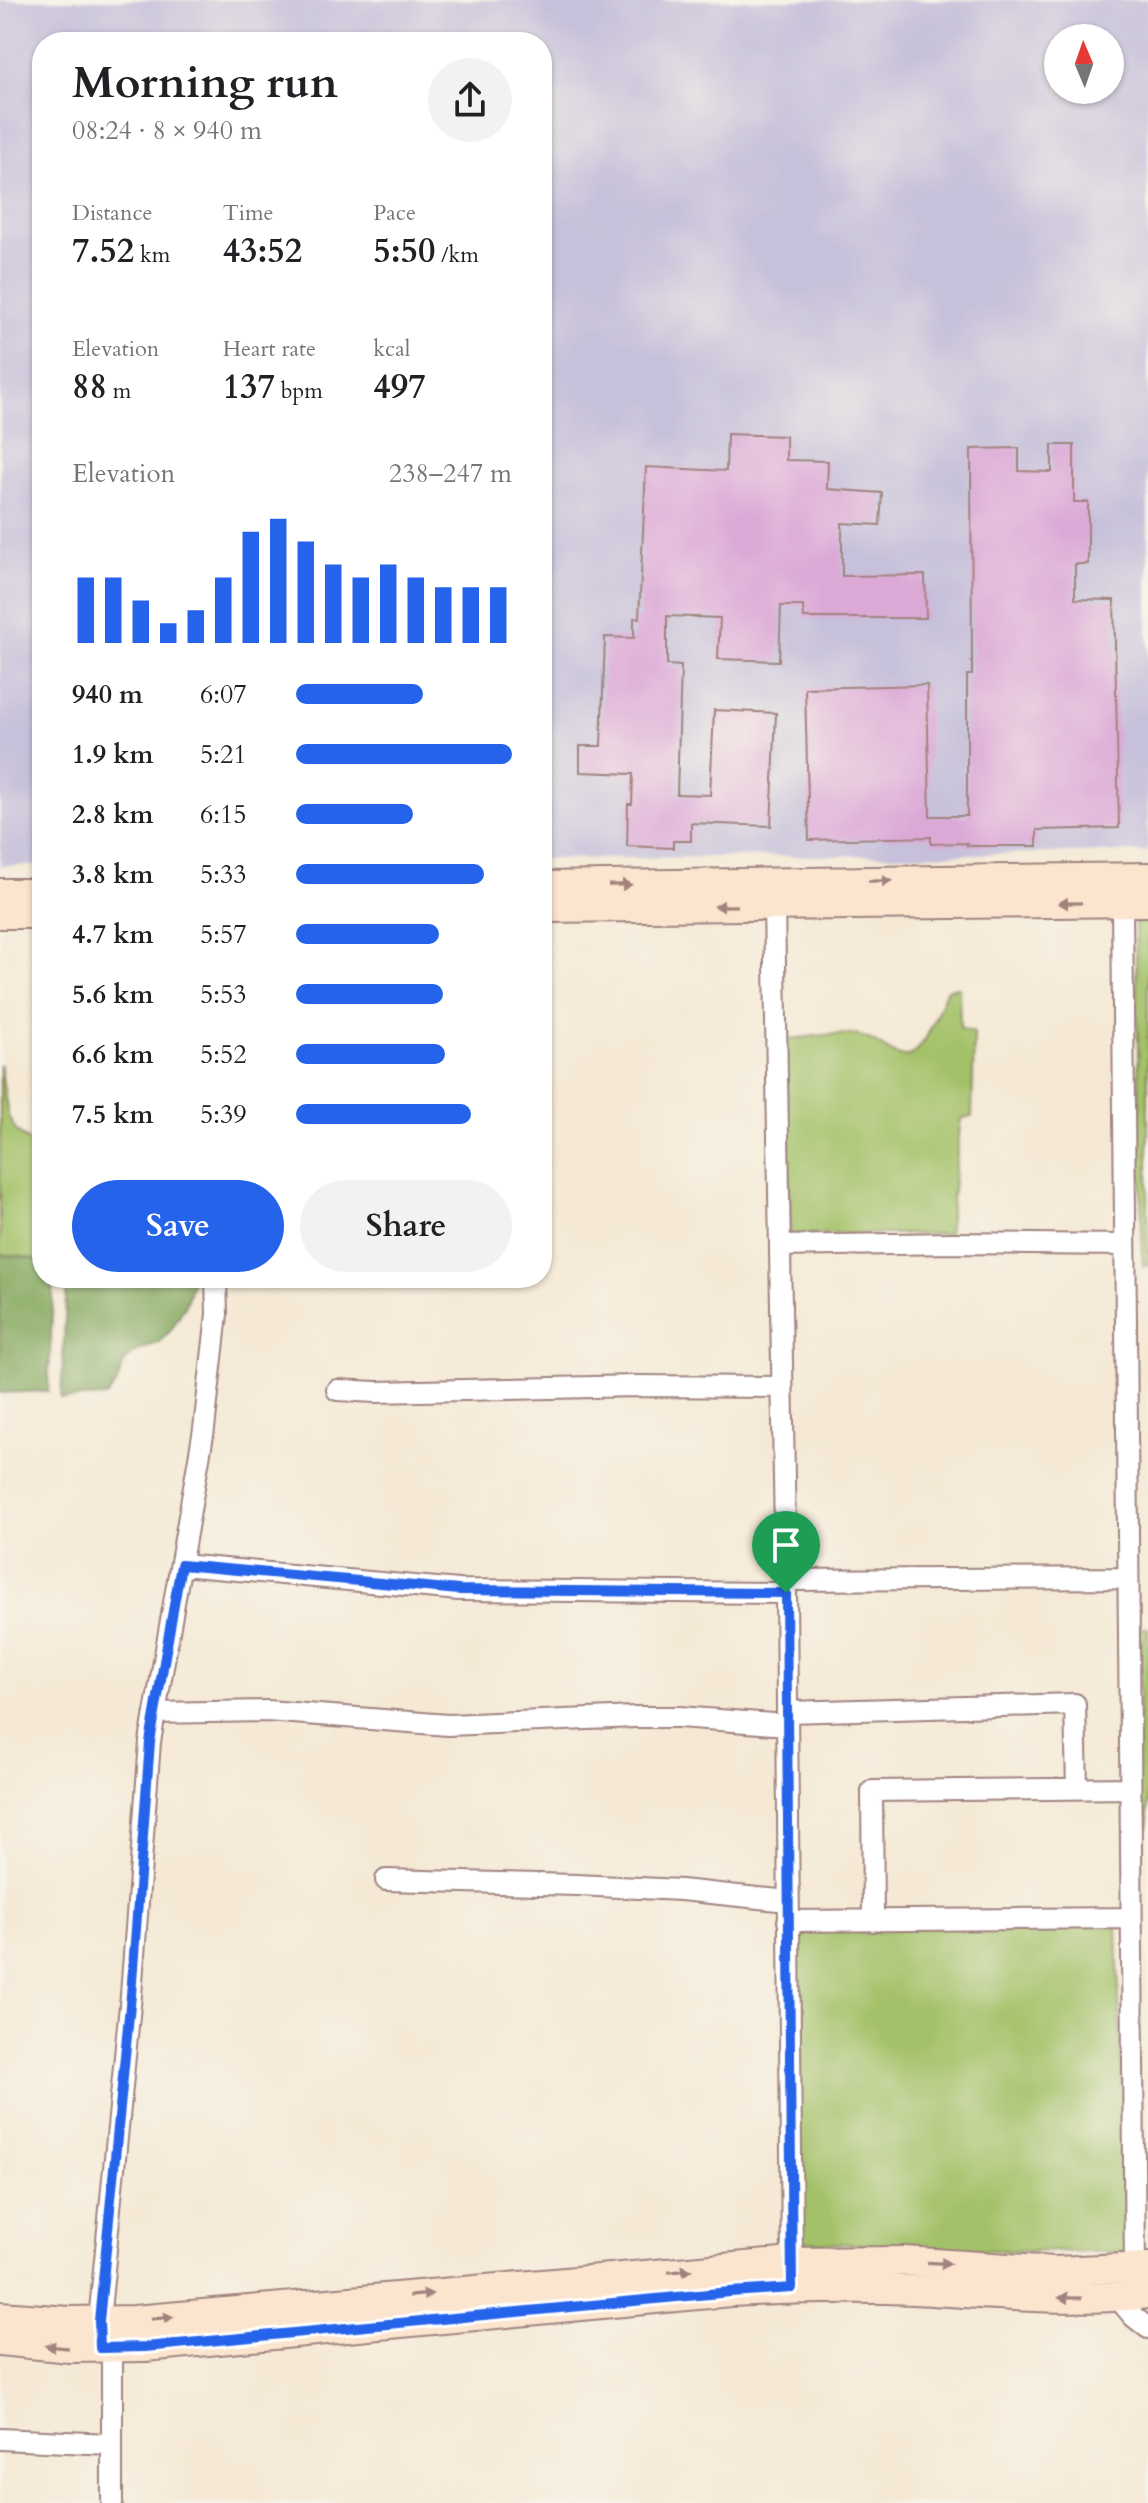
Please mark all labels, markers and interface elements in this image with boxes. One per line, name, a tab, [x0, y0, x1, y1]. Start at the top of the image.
north arrow	[1044, 24, 1124, 104]
map controls	[1044, 24, 1124, 104]
text: Morning run	[72, 53, 338, 113]
button: share	[428, 58, 512, 142]
text: 08:24 · 8 × 940 m	[72, 113, 262, 148]
text: Distance	[72, 198, 152, 228]
text: Time	[223, 198, 274, 228]
text: Pace	[373, 198, 416, 228]
text: 7.52	[72, 228, 134, 274]
text: 43:52	[223, 228, 302, 274]
text: 5:50	[373, 228, 435, 274]
text: km	[134, 240, 170, 270]
text: /km	[435, 240, 479, 270]
text: Elevation	[72, 334, 159, 364]
text: Heart rate	[223, 334, 316, 364]
text: kcal	[373, 334, 410, 364]
text: 88	[72, 364, 107, 410]
text: 137	[223, 364, 275, 410]
text: 497	[373, 364, 426, 410]
text: m	[107, 376, 131, 406]
text: bpm	[275, 376, 323, 406]
text: Elevation	[72, 456, 175, 491]
text: 238–247 m	[389, 456, 512, 491]
text: 940 m	[72, 677, 143, 712]
text: 6:07	[200, 677, 247, 712]
text: 1.9 km	[72, 737, 153, 772]
text: 5:21	[200, 737, 247, 772]
text: 2.8 km	[72, 797, 153, 832]
text: 6:15	[200, 797, 247, 832]
text: 3.8 km	[72, 857, 153, 892]
text: 5:33	[200, 857, 247, 892]
one-way arrow	[868, 875, 893, 887]
one-way arrow	[608, 879, 633, 891]
one-way arrow	[1057, 897, 1082, 909]
one-way arrow	[713, 900, 738, 912]
text: 4.7 km	[72, 917, 153, 952]
text: 5:57	[200, 917, 247, 952]
text: 5.6 km	[72, 977, 153, 1012]
text: 5:53	[200, 977, 247, 1012]
text: 6.6 km	[72, 1037, 153, 1072]
text: 5:52	[200, 1037, 247, 1072]
text: 7.5 km	[72, 1097, 153, 1132]
text: 5:39	[200, 1097, 247, 1132]
button: Save	[72, 1180, 284, 1272]
button: Share	[300, 1180, 512, 1272]
pin	[752, 1511, 820, 1593]
icon: arrive	[764, 1523, 808, 1567]
one-way arrow	[927, 2257, 952, 2270]
one-way arrow	[668, 2265, 693, 2278]
one-way arrow	[409, 2288, 434, 2301]
one-way arrow	[1057, 2292, 1082, 2305]
one-way arrow	[150, 2311, 175, 2324]
one-way arrow	[44, 2340, 69, 2353]

